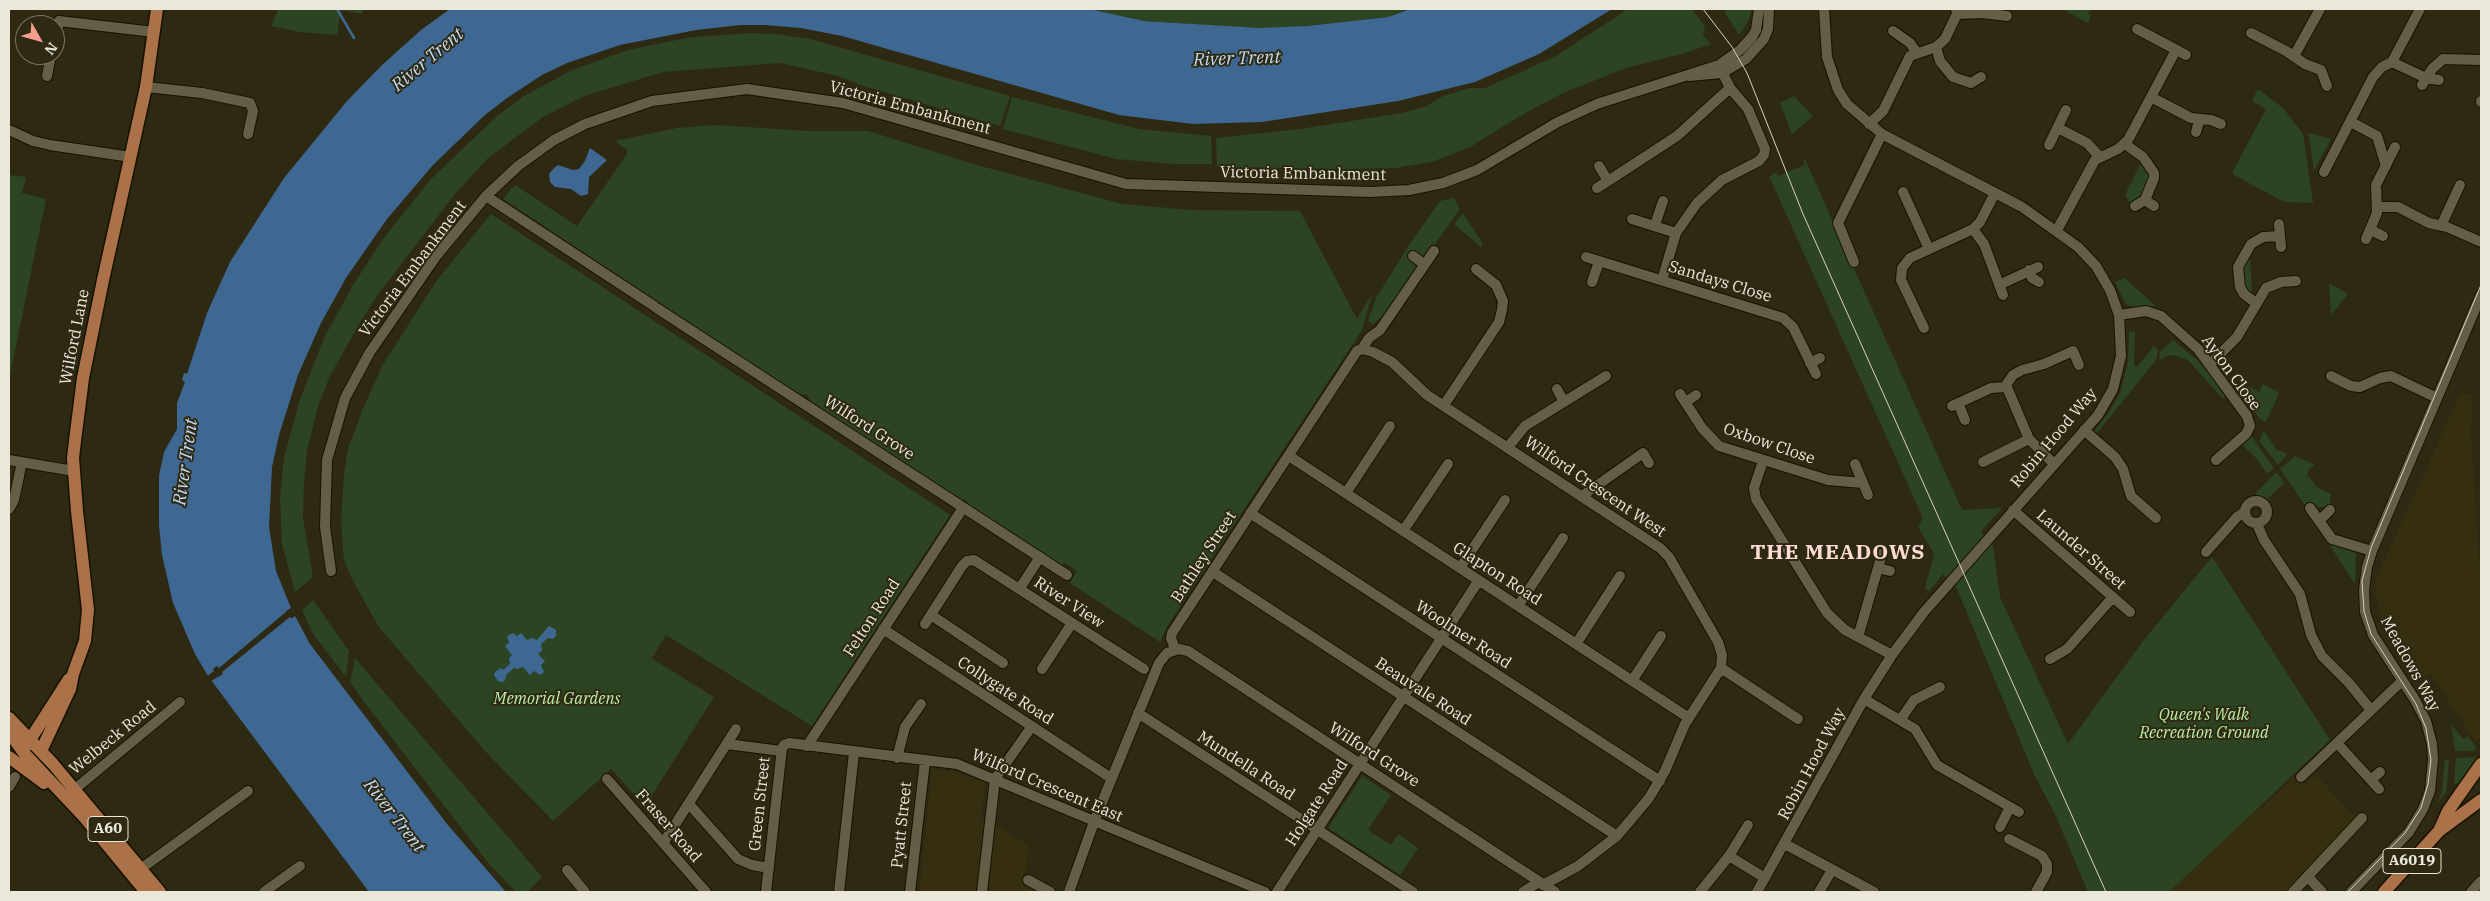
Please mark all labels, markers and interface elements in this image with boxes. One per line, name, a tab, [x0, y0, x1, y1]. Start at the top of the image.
north arrow	[15, 15, 65, 65]
water label: River Trent	[388, 24, 468, 96]
text: N	[41, 39, 62, 59]
water label: River Trent	[1193, 47, 1281, 71]
street label: Victoria Embankment	[827, 77, 993, 139]
street label: Victoria Embankment	[1220, 163, 1386, 185]
street label: Victoria Embankment	[355, 197, 471, 341]
street label: Sandays Close	[1666, 257, 1774, 307]
street label: Wilford Lane	[56, 288, 94, 386]
street label: Ayton Close	[2197, 332, 2265, 414]
street label: Robin Hood Way	[2007, 384, 2101, 492]
street label: Wilford Grove	[820, 392, 918, 464]
water label: River Trent	[169, 417, 203, 507]
street label: Oxbow Close	[1721, 419, 1817, 469]
street label: Wilford Crescent West	[1521, 432, 1669, 542]
street label: Launder Street	[2032, 506, 2130, 594]
street label: Bathley Street	[1167, 508, 1241, 606]
street label: Glapton Road	[1449, 538, 1545, 610]
district label: THE MEADOWS	[1749, 540, 1927, 566]
street label: River View	[1030, 573, 1108, 633]
street label: Felton Road	[840, 575, 904, 661]
street label: Woolmer Road	[1411, 597, 1515, 673]
street label: Meadows Way	[2376, 613, 2444, 715]
street label: Collygate Road	[953, 653, 1057, 729]
street label: Beauvale Road	[1372, 654, 1474, 730]
park label: Memorial Gardens	[494, 689, 620, 709]
street label: Welbeck Road	[66, 697, 160, 779]
street label: Robin Hood Way	[1774, 705, 1850, 823]
park label: Queen's Walk Recreation Ground	[2139, 705, 2269, 743]
street label: Wilford Grove	[1325, 719, 1423, 791]
street label: Mundella Road	[1194, 727, 1298, 805]
street label: Wilford Crescent East	[969, 745, 1125, 827]
street label: Green Street	[746, 756, 774, 852]
street label: Holgate Road	[1282, 756, 1352, 850]
water label: River Trent	[359, 775, 429, 857]
street label: Pyatt Street	[888, 781, 916, 869]
street label: Fraser Road	[631, 785, 705, 867]
road number: A60	[88, 816, 128, 842]
road number: A6019	[2383, 848, 2441, 874]

